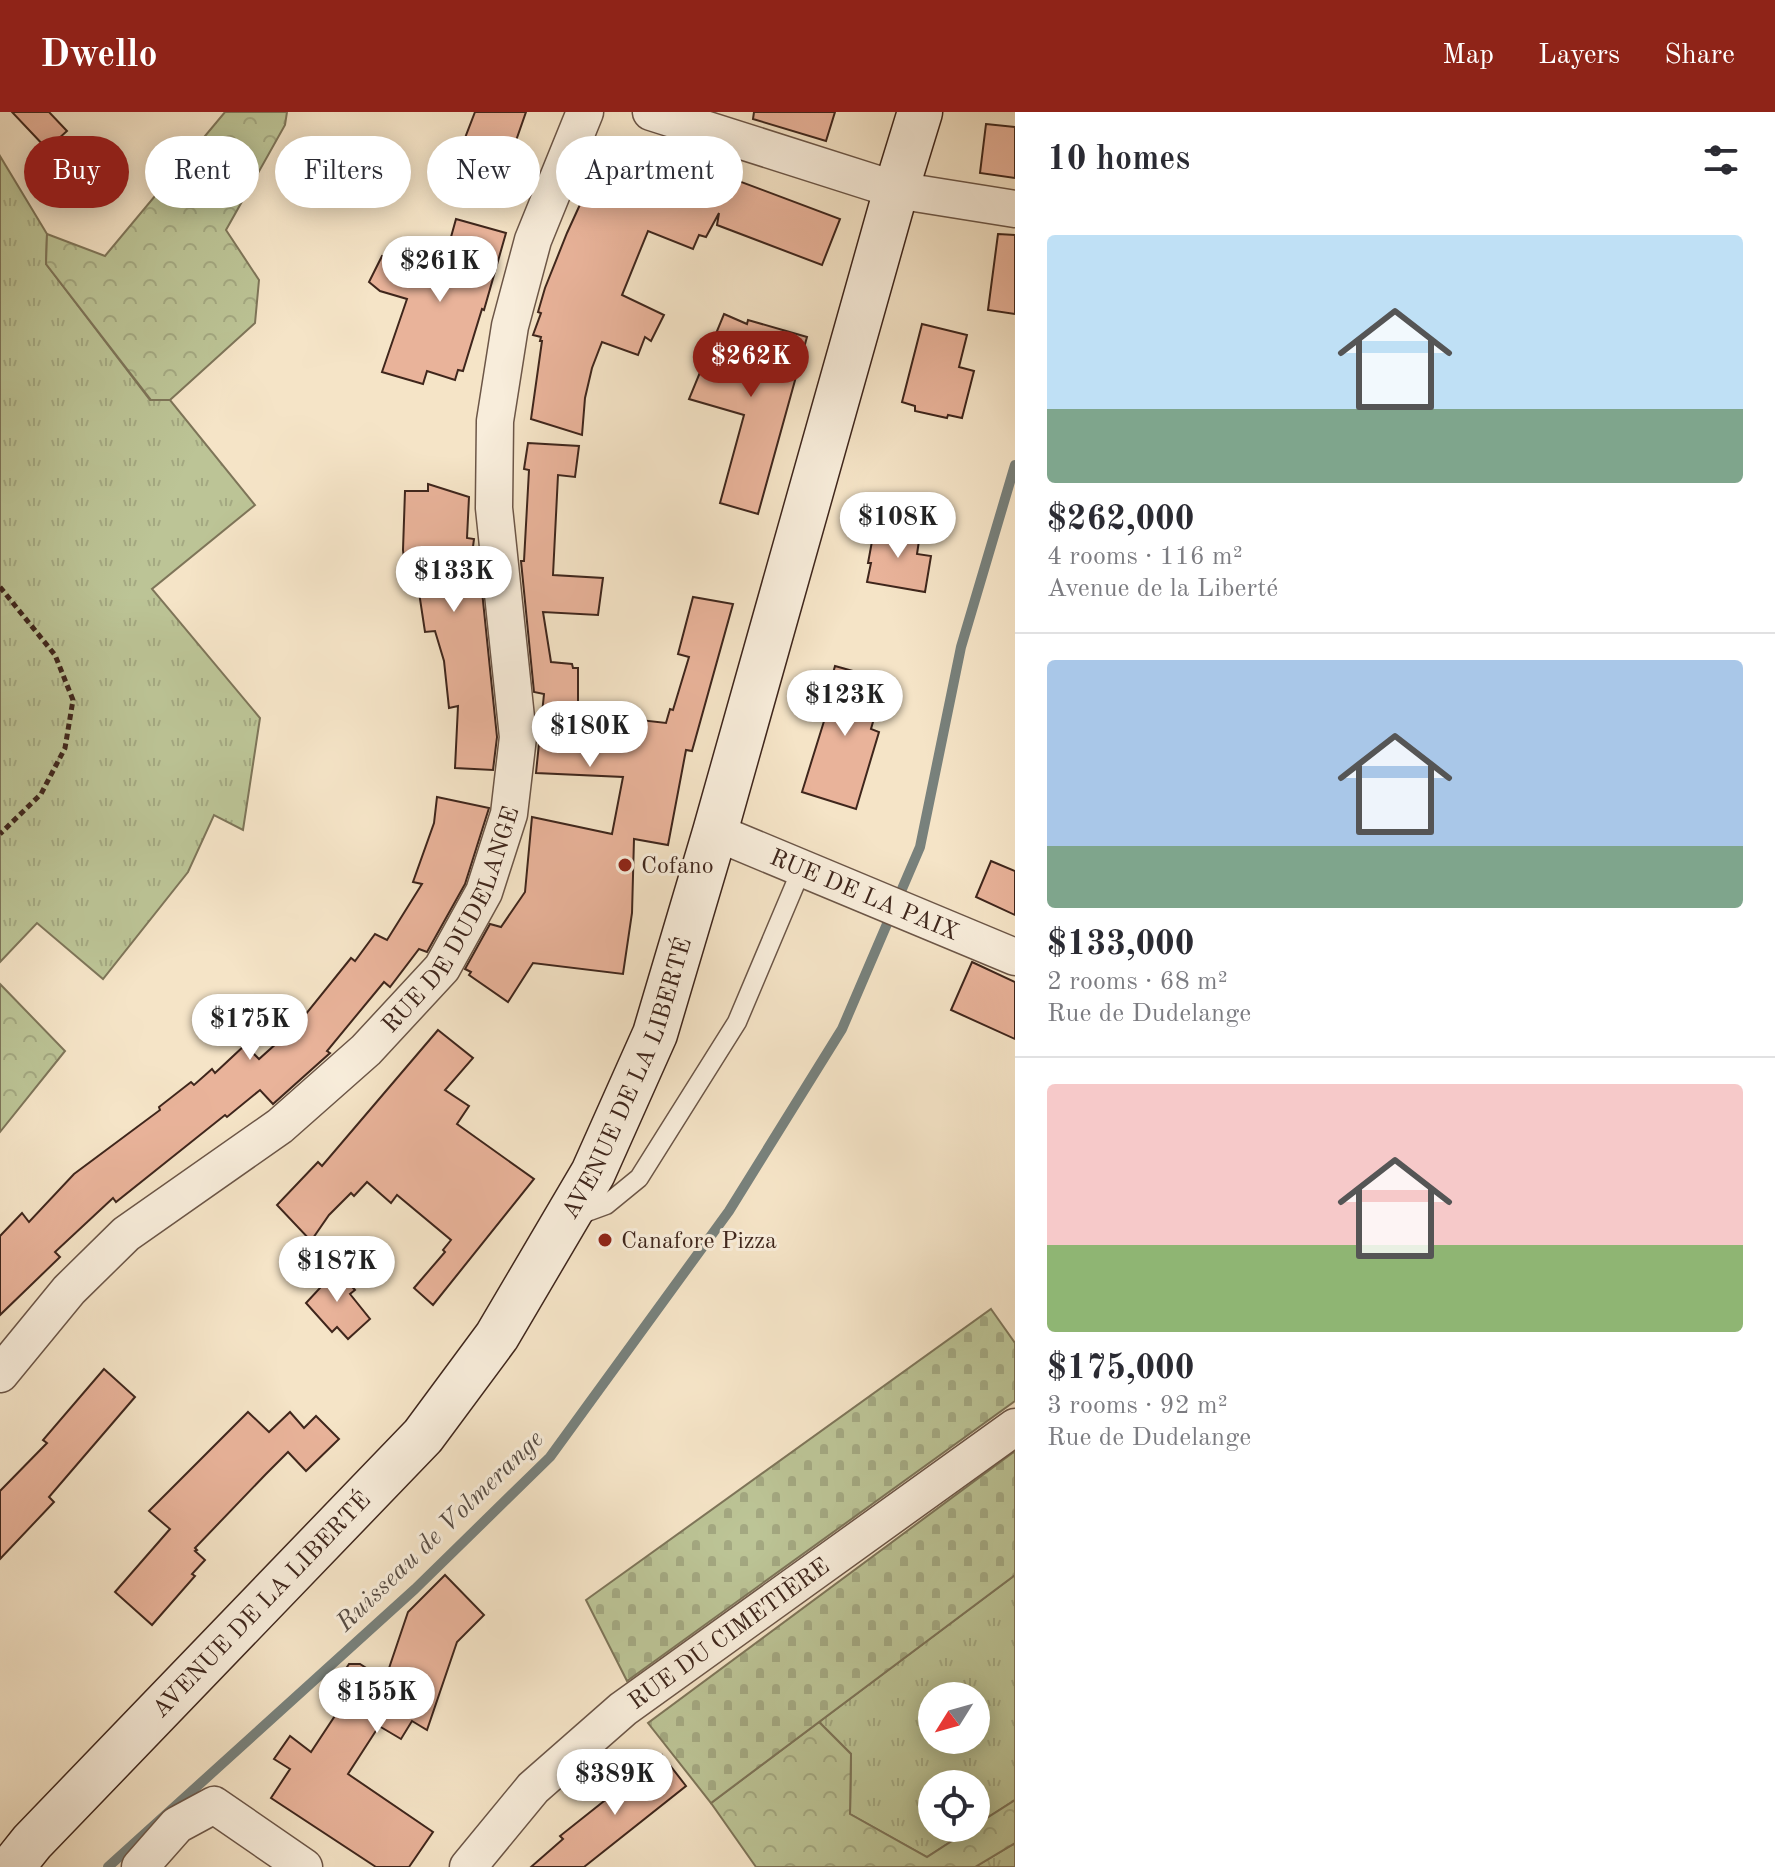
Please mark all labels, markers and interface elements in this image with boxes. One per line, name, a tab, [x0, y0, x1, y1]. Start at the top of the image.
text: Dwello	[40, 37, 158, 75]
text: Map	[1442, 42, 1494, 70]
text: Layers	[1538, 42, 1620, 70]
text: Share	[1664, 42, 1735, 70]
chip: Buy	[24, 136, 129, 208]
chip: Rent	[145, 136, 259, 208]
chip: Filters	[275, 136, 411, 208]
chip: New	[427, 136, 540, 208]
chip: Apartment	[556, 136, 743, 208]
icon: filters	[1699, 138, 1743, 182]
text: 10 homes	[1047, 143, 1190, 177]
pin: $261K	[384, 236, 496, 304]
text: $261K	[400, 249, 480, 275]
icon: home	[1323, 287, 1467, 431]
pin: $262K	[695, 331, 807, 399]
text: $262K	[711, 344, 791, 370]
pin: $108K	[842, 492, 954, 560]
text: $262,000	[1047, 503, 1195, 537]
text: $108K	[858, 505, 938, 531]
text: 4 rooms · 116 m²	[1047, 544, 1243, 570]
pin: $133K	[398, 546, 510, 614]
text: $133K	[414, 559, 494, 585]
text: Avenue de la Liberté	[1047, 576, 1278, 602]
pin: $123K	[789, 670, 901, 738]
text: $123K	[805, 683, 885, 709]
pin: $180K	[534, 701, 646, 769]
icon: home	[1323, 712, 1467, 856]
text: $180K	[550, 714, 630, 740]
street label: RUE DE DUDELANGE	[378, 804, 525, 1038]
street label: RUE DE LA PAIX	[766, 846, 962, 946]
place label: Cofano	[641, 855, 714, 879]
marker: Cofano	[616, 856, 634, 874]
text: $133,000	[1047, 928, 1195, 962]
street label: AVENUE DE LA LIBERTÉ	[559, 934, 697, 1224]
text: 2 rooms · 68 m²	[1047, 969, 1228, 995]
pin: $175K	[194, 994, 306, 1062]
text: Rue de Dudelange	[1047, 1001, 1251, 1027]
text: $175K	[210, 1007, 290, 1033]
icon: home	[1323, 1136, 1467, 1280]
place label: Canafore Pizza	[621, 1230, 777, 1254]
marker: Canafore Pizza	[596, 1231, 614, 1249]
pin: $187K	[281, 1236, 393, 1304]
text: $187K	[297, 1249, 377, 1275]
text: $175,000	[1047, 1352, 1195, 1386]
text: 3 rooms · 92 m²	[1047, 1393, 1228, 1419]
text: Rue de Dudelange	[1047, 1425, 1251, 1451]
water label: Ruisseau de Volmerange	[331, 1426, 549, 1637]
street label: AVENUE DE LA LIBERTÉ	[149, 1486, 376, 1723]
street label: RUE DU CIMETIÈRE	[625, 1555, 834, 1715]
pin: $155K	[321, 1667, 433, 1735]
text: $155K	[337, 1680, 417, 1706]
north arrow	[918, 1682, 990, 1754]
map controls	[918, 1682, 990, 1842]
pin: $389K	[559, 1749, 671, 1817]
text: $389K	[575, 1762, 655, 1788]
button: locate	[918, 1770, 990, 1842]

